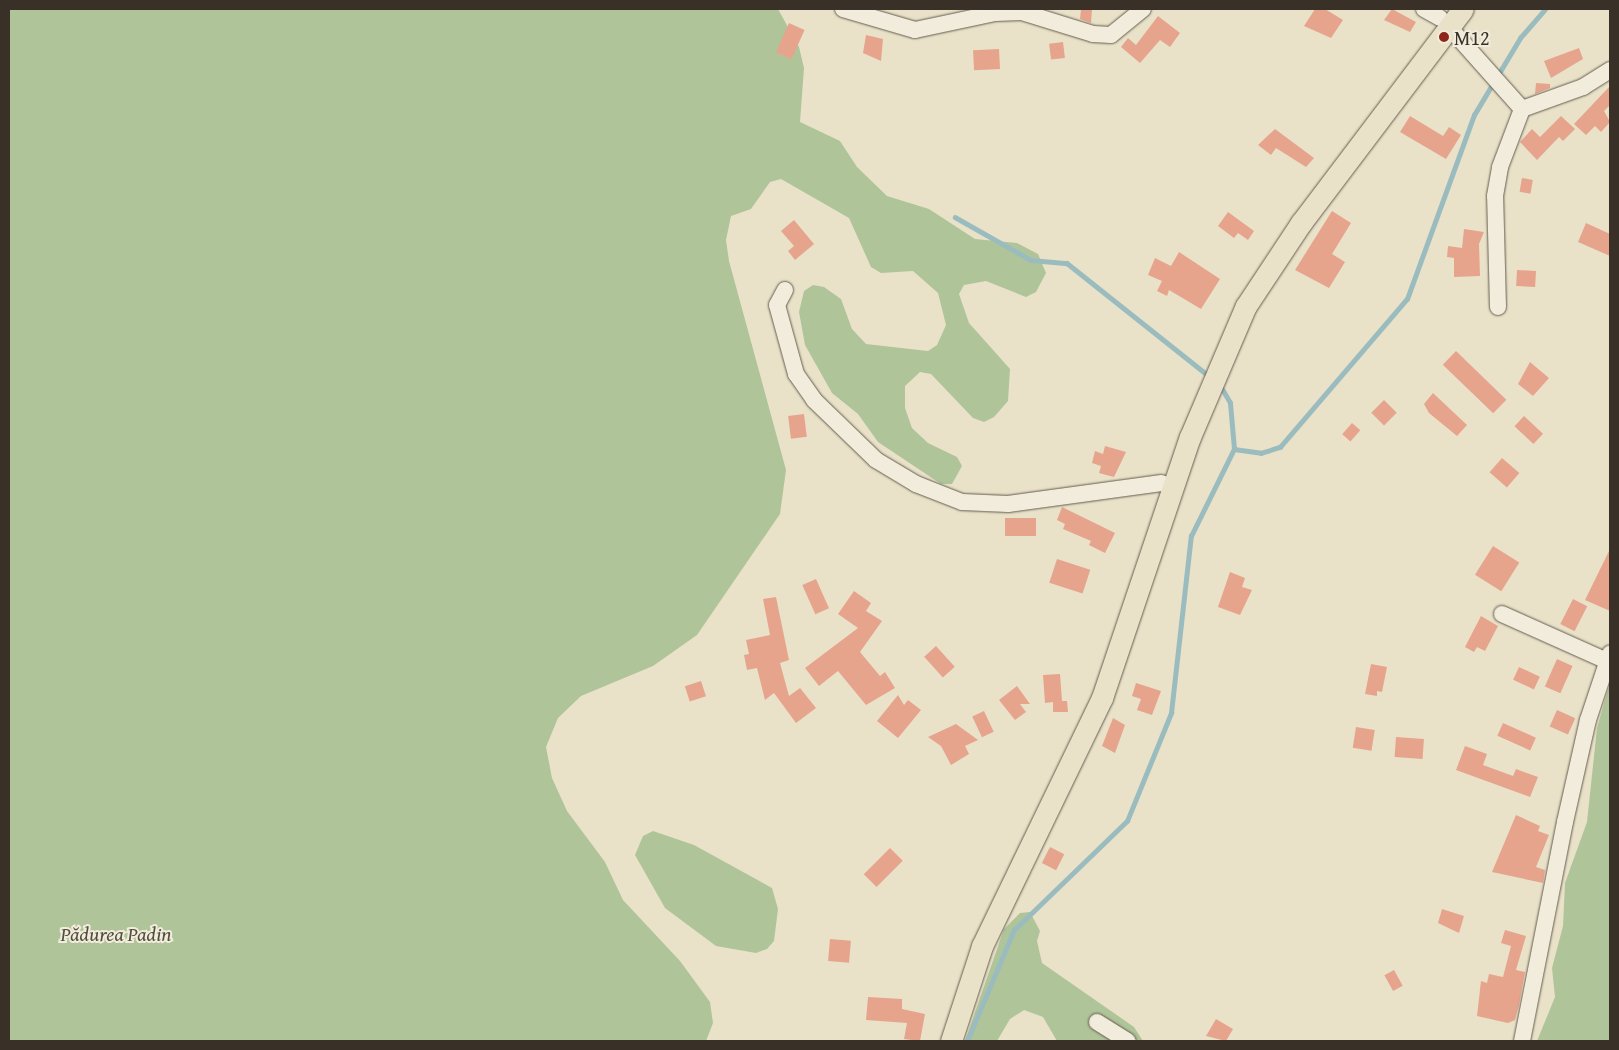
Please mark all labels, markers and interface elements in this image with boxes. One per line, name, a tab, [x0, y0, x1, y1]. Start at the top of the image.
place label: M12	[1454, 25, 1490, 49]
marker: M12	[1438, 31, 1450, 43]
park label: Pădurea Padin	[61, 921, 171, 945]

